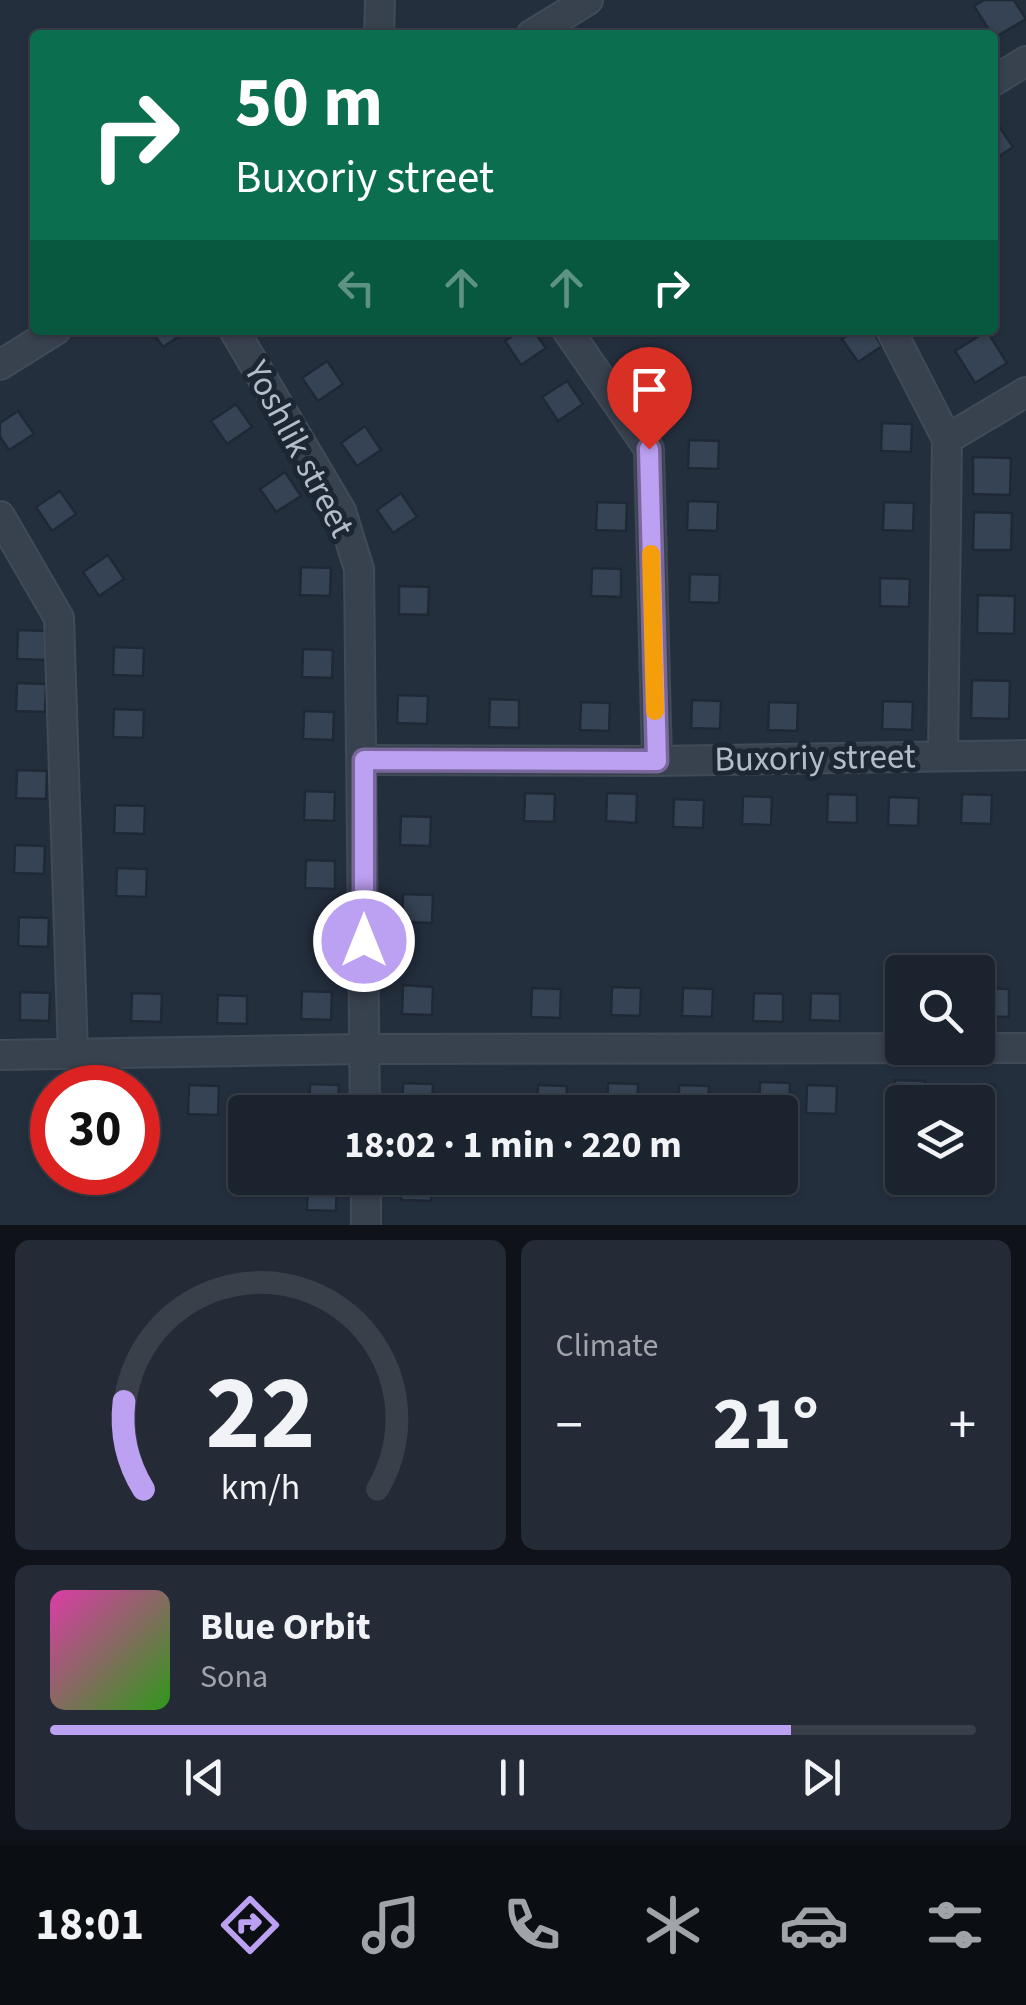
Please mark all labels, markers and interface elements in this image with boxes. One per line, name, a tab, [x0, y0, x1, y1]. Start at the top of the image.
text: 50 m	[235, 53, 383, 153]
icon: right	[70, 70, 200, 200]
text: Buxoriy street	[235, 146, 494, 210]
icon: left	[329, 260, 384, 315]
icon: ahead	[434, 260, 489, 315]
icon: ahead	[539, 260, 594, 315]
icon: right	[644, 260, 699, 315]
pin	[607, 347, 692, 450]
street label: Yoshlik street	[231, 351, 367, 546]
icon: arrive	[622, 362, 677, 417]
street label: Buxoriy street	[714, 731, 916, 785]
position arrow	[312, 889, 416, 993]
map controls	[885, 955, 995, 1195]
button: search	[885, 955, 995, 1065]
speed limit sign: 30	[30, 1065, 160, 1195]
button: layers	[885, 1085, 995, 1195]
text: 18:02 · 1 min · 220 m	[344, 1118, 682, 1172]
text: Climate	[556, 1323, 658, 1369]
text: 22	[205, 1341, 315, 1489]
text: 21°	[712, 1371, 819, 1478]
text: −	[556, 1387, 583, 1465]
text: +	[949, 1387, 976, 1465]
text: km/h	[221, 1462, 300, 1513]
text: Blue Orbit	[200, 1600, 371, 1654]
text: Sona	[200, 1654, 268, 1700]
icon: previous	[177, 1750, 232, 1805]
icon: pause	[485, 1750, 540, 1805]
icon: next	[794, 1750, 849, 1805]
icon: directions	[215, 1890, 285, 1960]
icon: music	[356, 1890, 426, 1960]
icon: phone	[497, 1890, 567, 1960]
icon: climate	[638, 1890, 708, 1960]
icon: car	[779, 1890, 849, 1960]
icon: filters	[920, 1890, 990, 1960]
text: 18:01	[36, 1893, 144, 1957]

